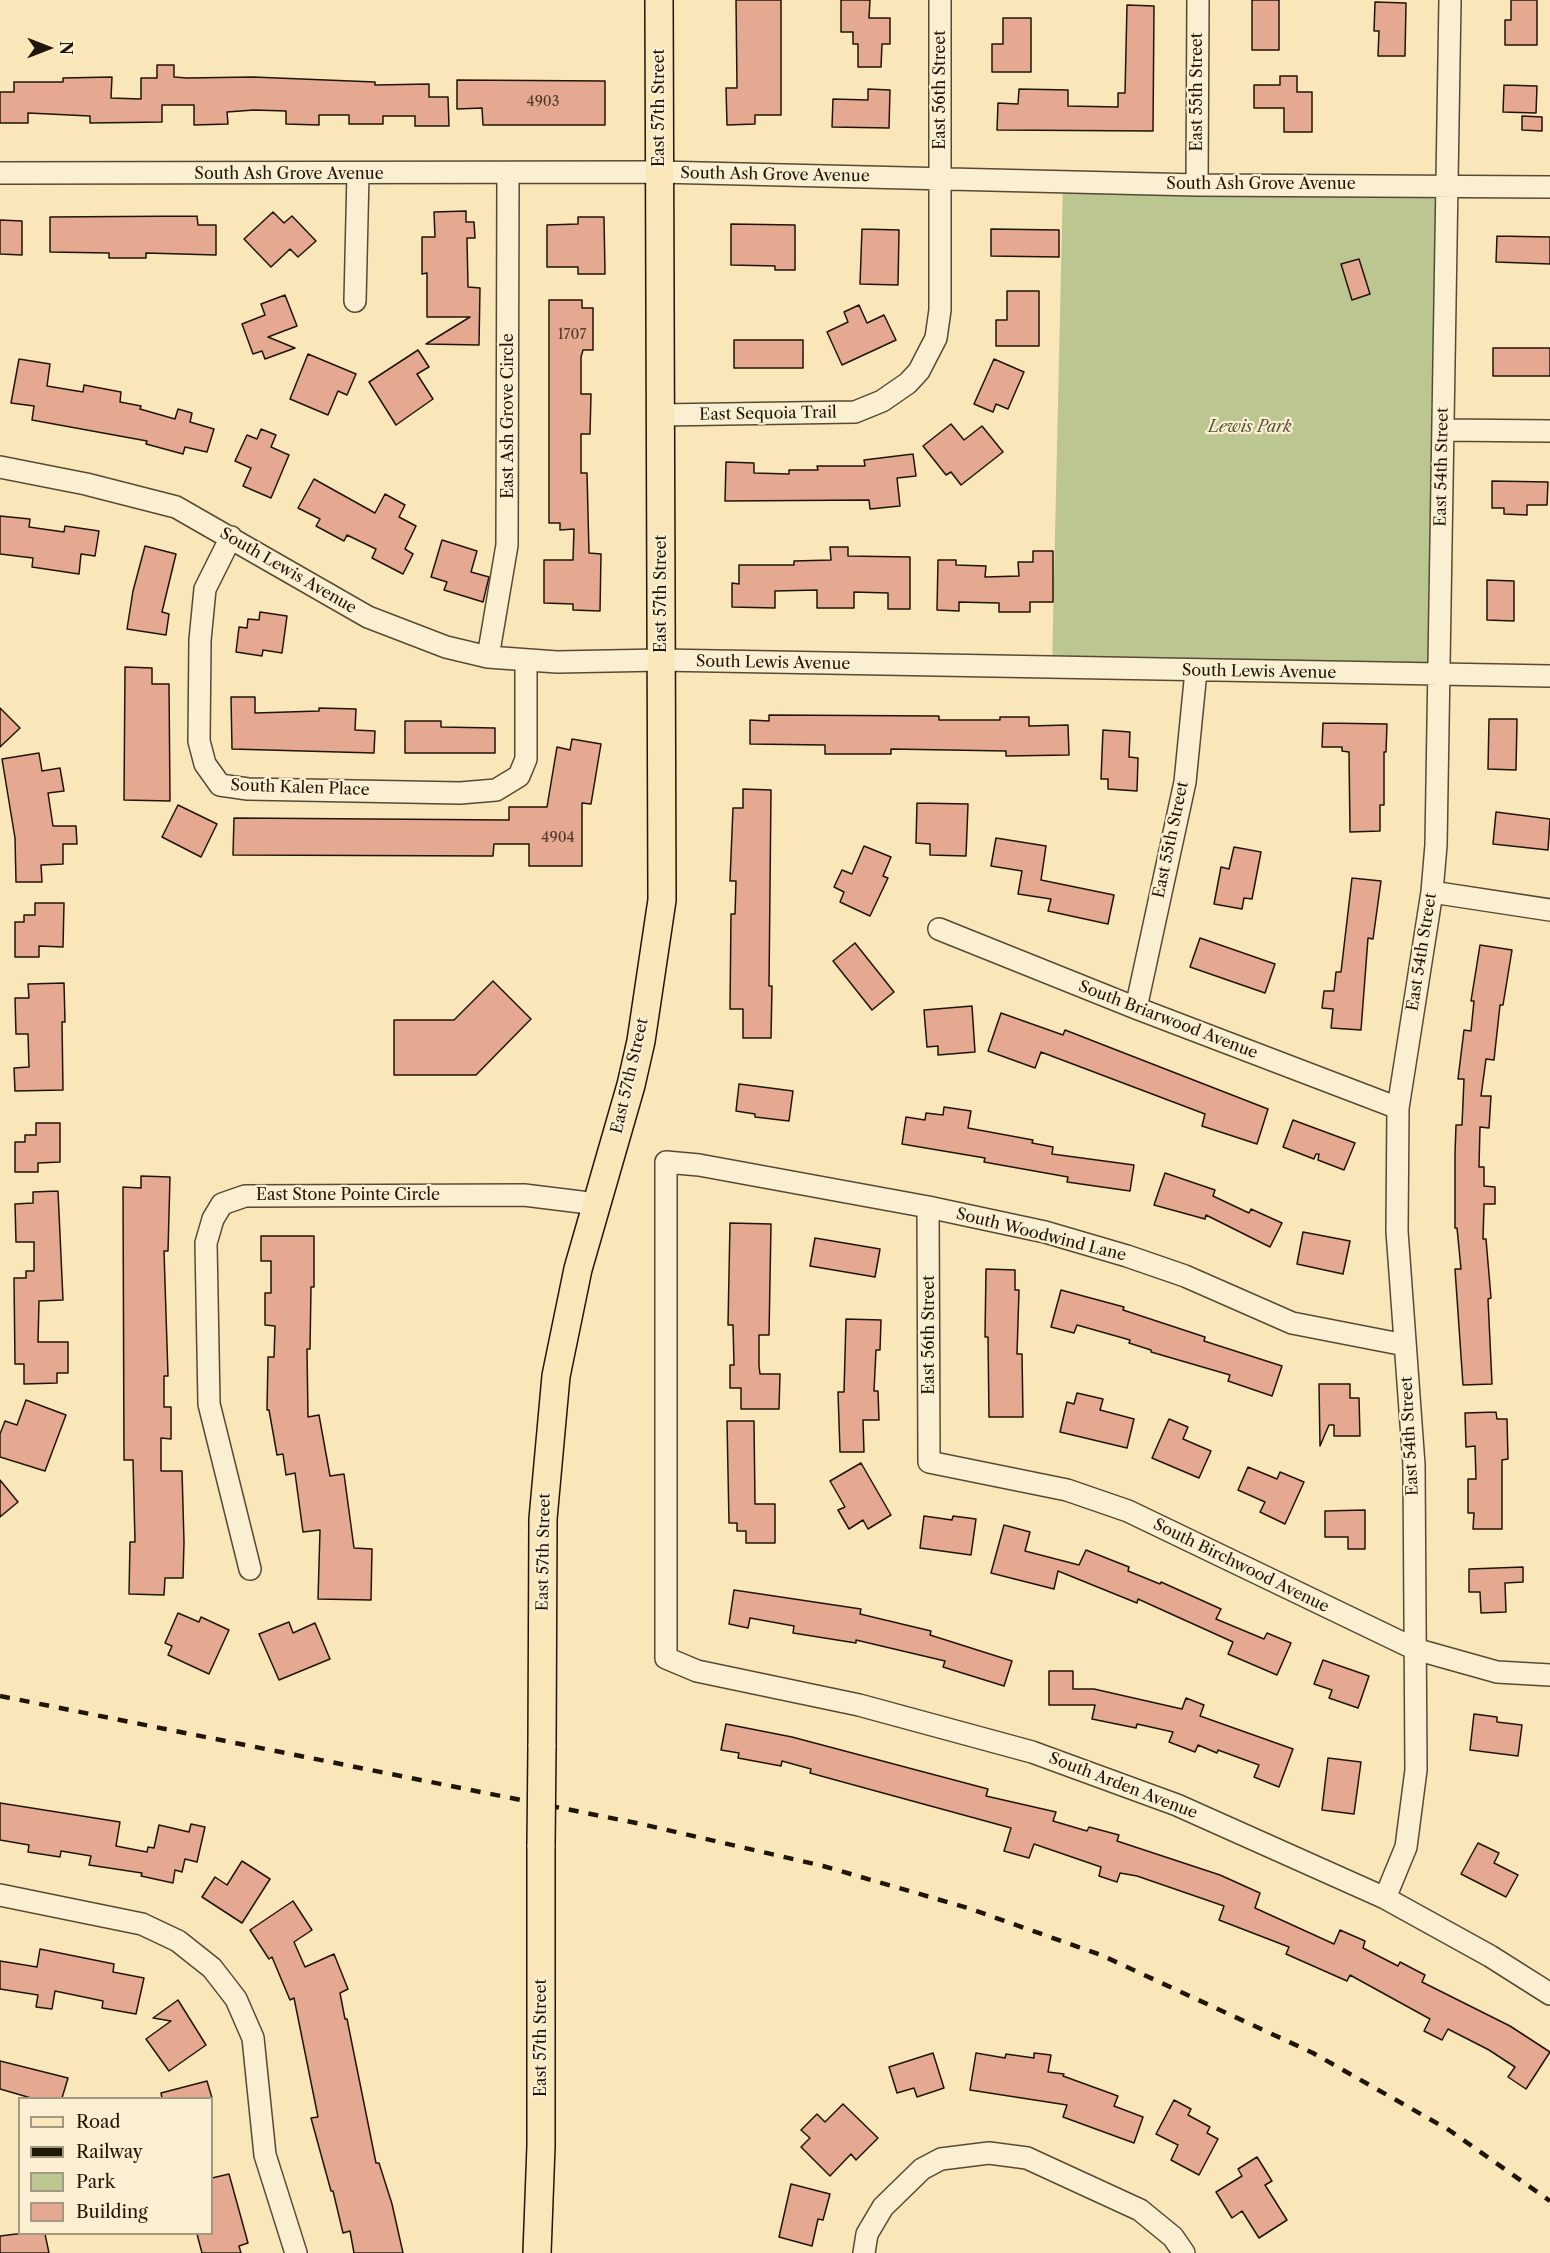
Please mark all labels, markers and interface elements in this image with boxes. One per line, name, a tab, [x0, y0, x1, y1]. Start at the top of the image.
north arrow	[18, 18, 78, 78]
street label: East 56th Street	[930, 30, 950, 150]
street label: East 55th Street	[1187, 33, 1207, 151]
text: N	[56, 41, 76, 55]
street label: East 57th Street	[649, 49, 669, 167]
house number: 4903	[527, 94, 559, 110]
street label: South Ash Grove Avenue	[194, 164, 384, 184]
street label: South Ash Grove Avenue	[680, 164, 870, 186]
street label: South Ash Grove Avenue	[1166, 174, 1356, 194]
house number: 1707	[558, 327, 586, 343]
street label: East Ash Grove Circle	[498, 333, 518, 499]
street label: East Sequoia Trail	[699, 403, 837, 425]
street label: East 54th Street	[1431, 407, 1453, 527]
park label: Lewis Park	[1208, 417, 1292, 437]
street label: South Lewis Avenue	[216, 524, 360, 618]
street label: East 57th Street	[651, 535, 671, 653]
street label: South Lewis Avenue	[696, 652, 850, 674]
street label: South Lewis Avenue	[1182, 661, 1336, 683]
street label: South Kalen Place	[230, 776, 370, 800]
street label: East 55th Street	[1149, 780, 1193, 900]
house number: 4904	[541, 830, 575, 846]
street label: East 54th Street	[1403, 891, 1441, 1013]
street label: South Briarwood Avenue	[1076, 977, 1260, 1063]
street label: East 57th Street	[607, 1016, 653, 1136]
street label: East Stone Pointe Circle	[256, 1185, 440, 1205]
street label: South Woodwind Lane	[954, 1205, 1128, 1265]
street label: East 56th Street	[919, 1275, 939, 1395]
street label: East 54th Street	[1397, 1376, 1423, 1496]
street label: East 57th Street	[533, 1493, 555, 1611]
street label: South Birchwood Avenue	[1150, 1515, 1332, 1617]
street label: South Arden Avenue	[1046, 1749, 1200, 1823]
street label: East 57th Street	[531, 1979, 551, 2097]
legend	[18, 2097, 213, 2235]
text: Road	[76, 2111, 121, 2133]
text: Railway	[76, 2141, 143, 2163]
text: Park	[76, 2171, 115, 2193]
text: Building	[76, 2201, 148, 2223]

